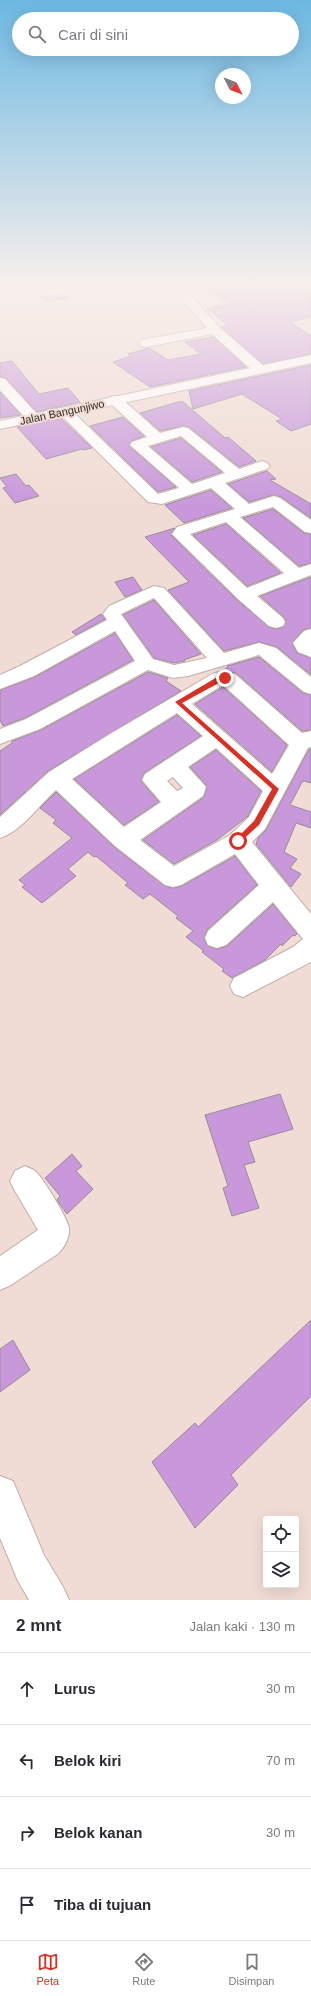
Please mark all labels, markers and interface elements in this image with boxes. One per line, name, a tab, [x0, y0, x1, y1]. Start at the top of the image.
search box	[12, 12, 299, 56]
icon: search	[26, 23, 48, 45]
text: Cari di sini	[58, 26, 128, 43]
north arrow	[215, 68, 251, 104]
street label: Jalan Bangunjiwo	[19, 397, 105, 427]
route end	[216, 669, 234, 687]
route start	[229, 832, 247, 850]
map controls	[263, 1516, 299, 1588]
button: locate	[263, 1516, 299, 1552]
button: layers	[263, 1552, 299, 1588]
text: 2 mnt	[16, 1616, 61, 1635]
text: Jalan kaki · 130 m	[190, 1619, 295, 1634]
icon: ahead	[16, 1678, 38, 1700]
text: Lurus	[54, 1680, 96, 1697]
text: 30 m	[266, 1681, 295, 1696]
icon: left	[16, 1750, 38, 1772]
text: Belok kiri	[54, 1752, 122, 1769]
text: 70 m	[266, 1753, 295, 1768]
icon: right	[16, 1822, 38, 1844]
text: Belok kanan	[54, 1824, 142, 1841]
text: 30 m	[266, 1825, 295, 1840]
icon: arrive	[16, 1894, 38, 1916]
text: Tiba di tujuan	[54, 1896, 151, 1913]
tab: Peta	[37, 1951, 59, 1987]
tab: Rute	[132, 1951, 156, 1987]
tab: Disimpan	[229, 1951, 274, 1987]

